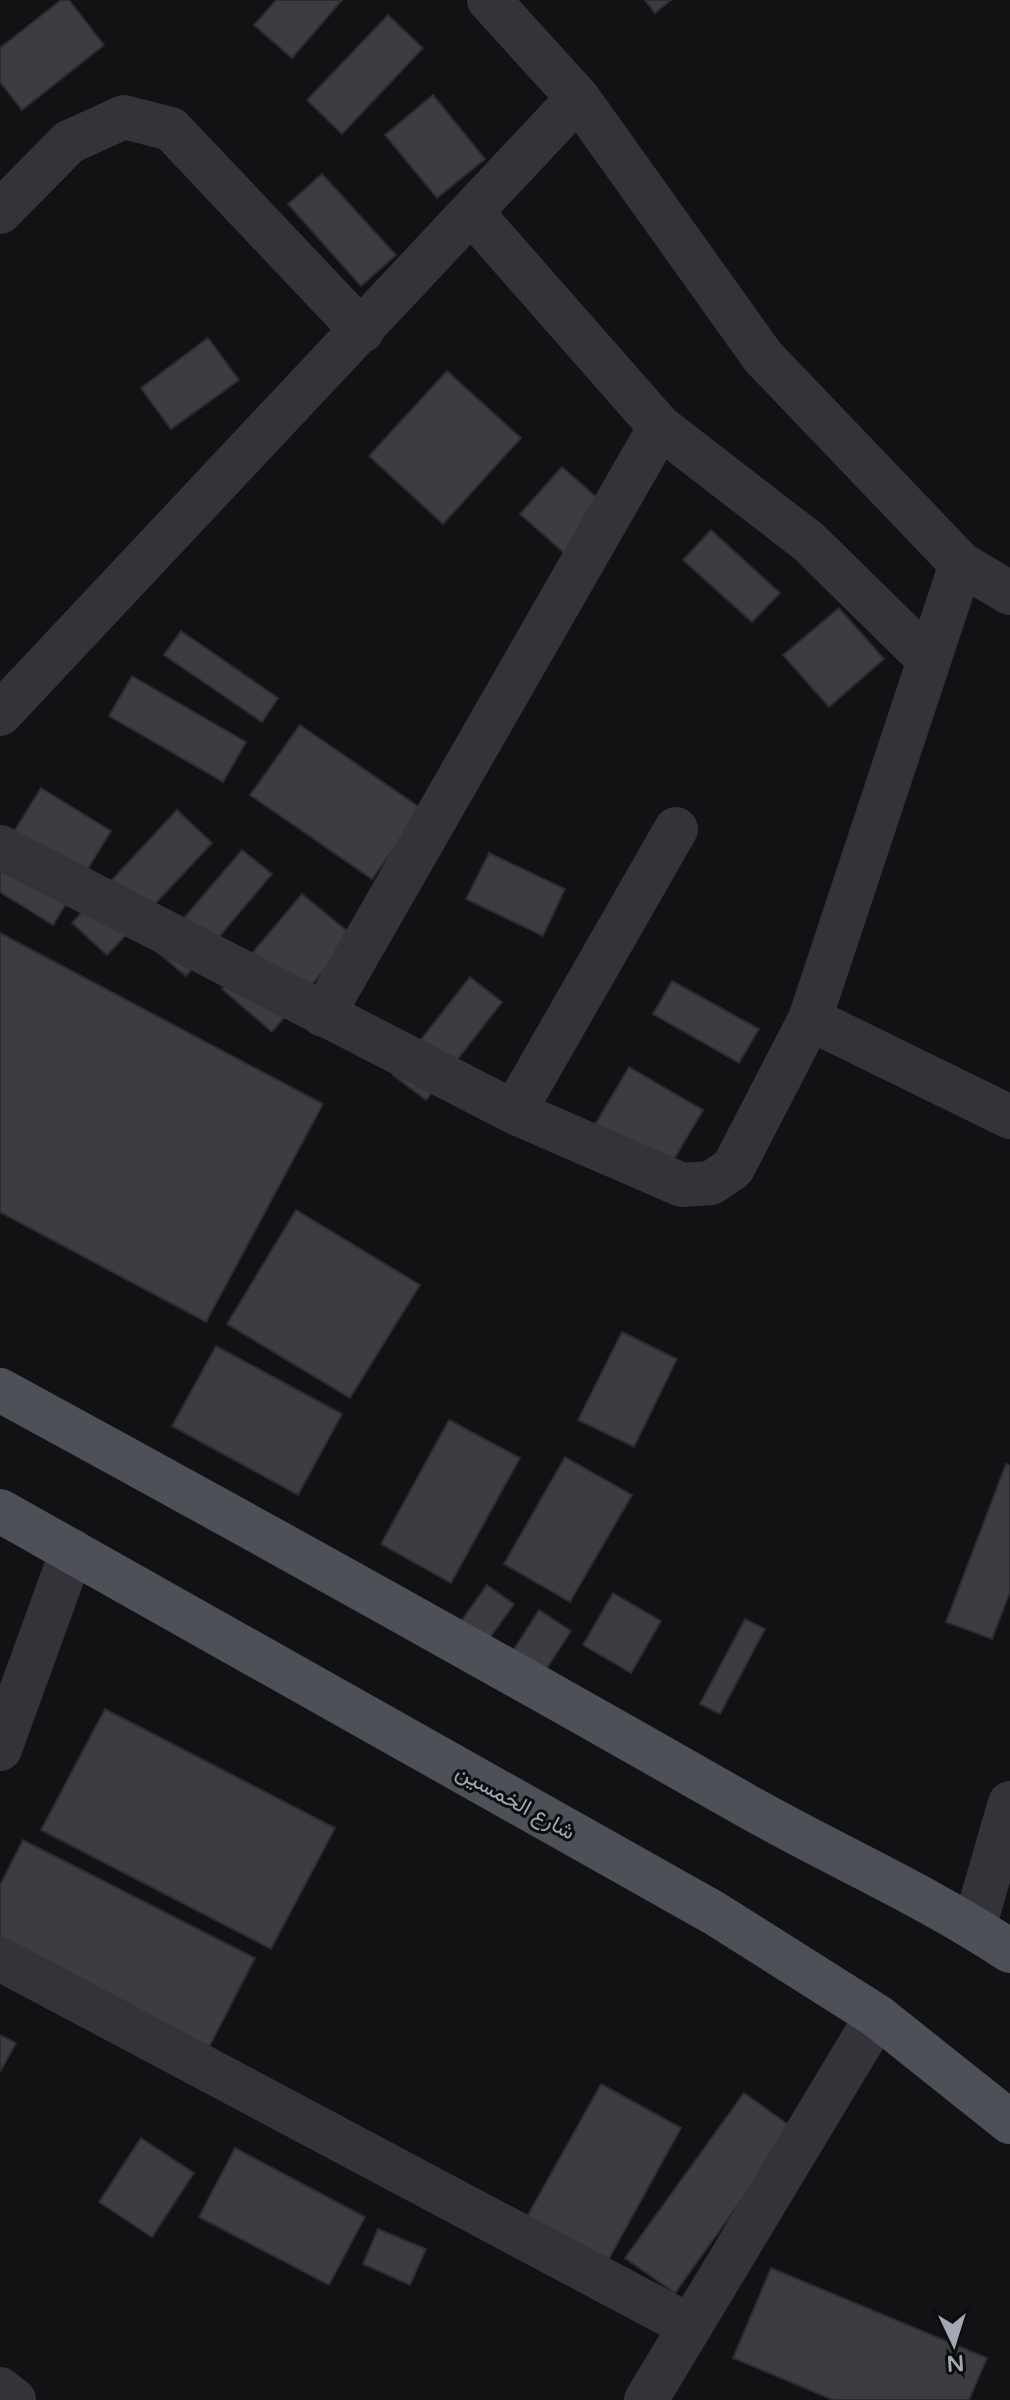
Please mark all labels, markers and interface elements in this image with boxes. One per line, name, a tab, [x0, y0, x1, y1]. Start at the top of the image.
street label: شارع الخمسين	[451, 1758, 580, 1846]
north arrow	[914, 2304, 994, 2384]
text: N	[946, 2349, 965, 2377]

